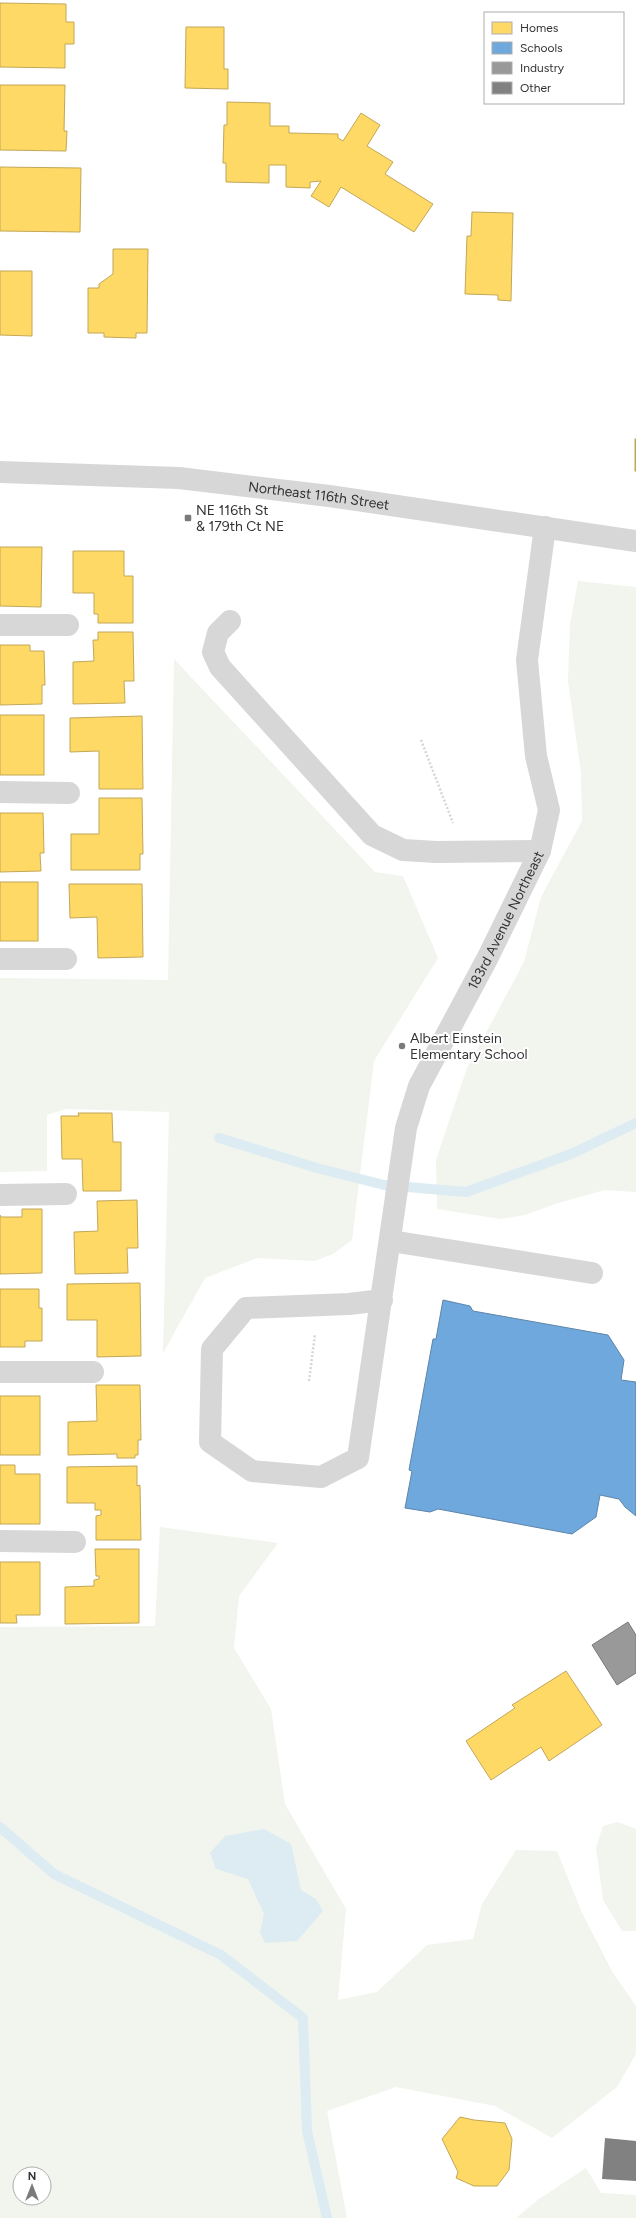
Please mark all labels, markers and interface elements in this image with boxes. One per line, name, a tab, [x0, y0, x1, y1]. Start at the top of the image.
legend	[484, 12, 624, 104]
text: Homes	[520, 21, 559, 35]
text: Schools	[520, 41, 563, 55]
text: Industry	[520, 61, 565, 75]
text: Other	[520, 81, 551, 95]
street label: Northeast 116th Street	[247, 478, 390, 514]
place label: NE 116th St & 179th Ct NE	[196, 502, 284, 535]
marker: NE 116th St & 179th Ct NE	[183, 513, 193, 523]
street label: 183rd Avenue Northeast	[464, 848, 548, 993]
place label: Albert Einstein Elementary School	[410, 1030, 528, 1063]
marker: Albert Einstein Elementary School	[397, 1041, 407, 1051]
north arrow	[12, 2166, 52, 2206]
text: N	[28, 2170, 36, 2183]

